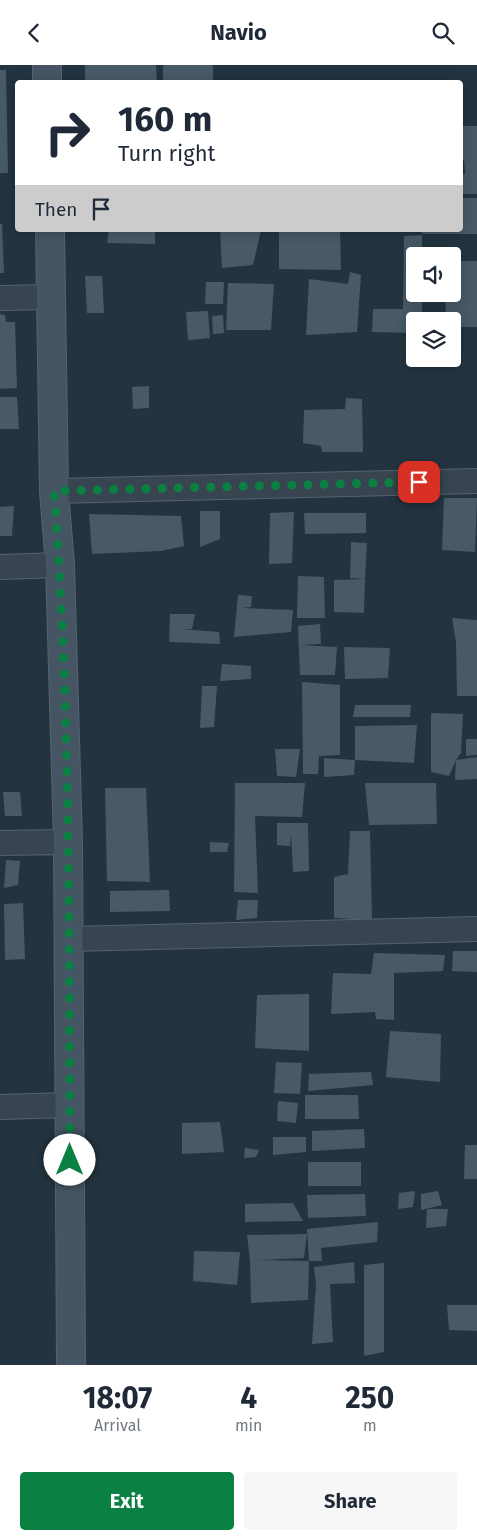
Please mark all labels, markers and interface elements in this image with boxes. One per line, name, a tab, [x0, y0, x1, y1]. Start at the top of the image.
icon: back	[20, 19, 48, 47]
text: Navio	[210, 19, 267, 46]
icon: search	[429, 19, 457, 47]
text: 160 m	[118, 98, 212, 140]
icon: right	[35, 100, 100, 165]
text: Turn right	[118, 140, 215, 167]
icon: arrive	[87, 195, 115, 223]
text: Then	[35, 198, 77, 221]
map controls	[406, 247, 461, 367]
button: sound	[406, 247, 461, 302]
button: layers	[406, 312, 461, 367]
pin	[398, 461, 440, 503]
icon: arrive	[405, 468, 433, 496]
position arrow	[43, 1133, 95, 1185]
text: 18:07	[83, 1380, 152, 1416]
text: 4	[240, 1380, 257, 1416]
text: 250	[345, 1380, 394, 1416]
text: Arrival	[94, 1416, 141, 1435]
text: min	[235, 1416, 263, 1435]
text: m	[363, 1416, 377, 1435]
button: Exit	[20, 1472, 234, 1530]
button: Share	[244, 1472, 457, 1530]

